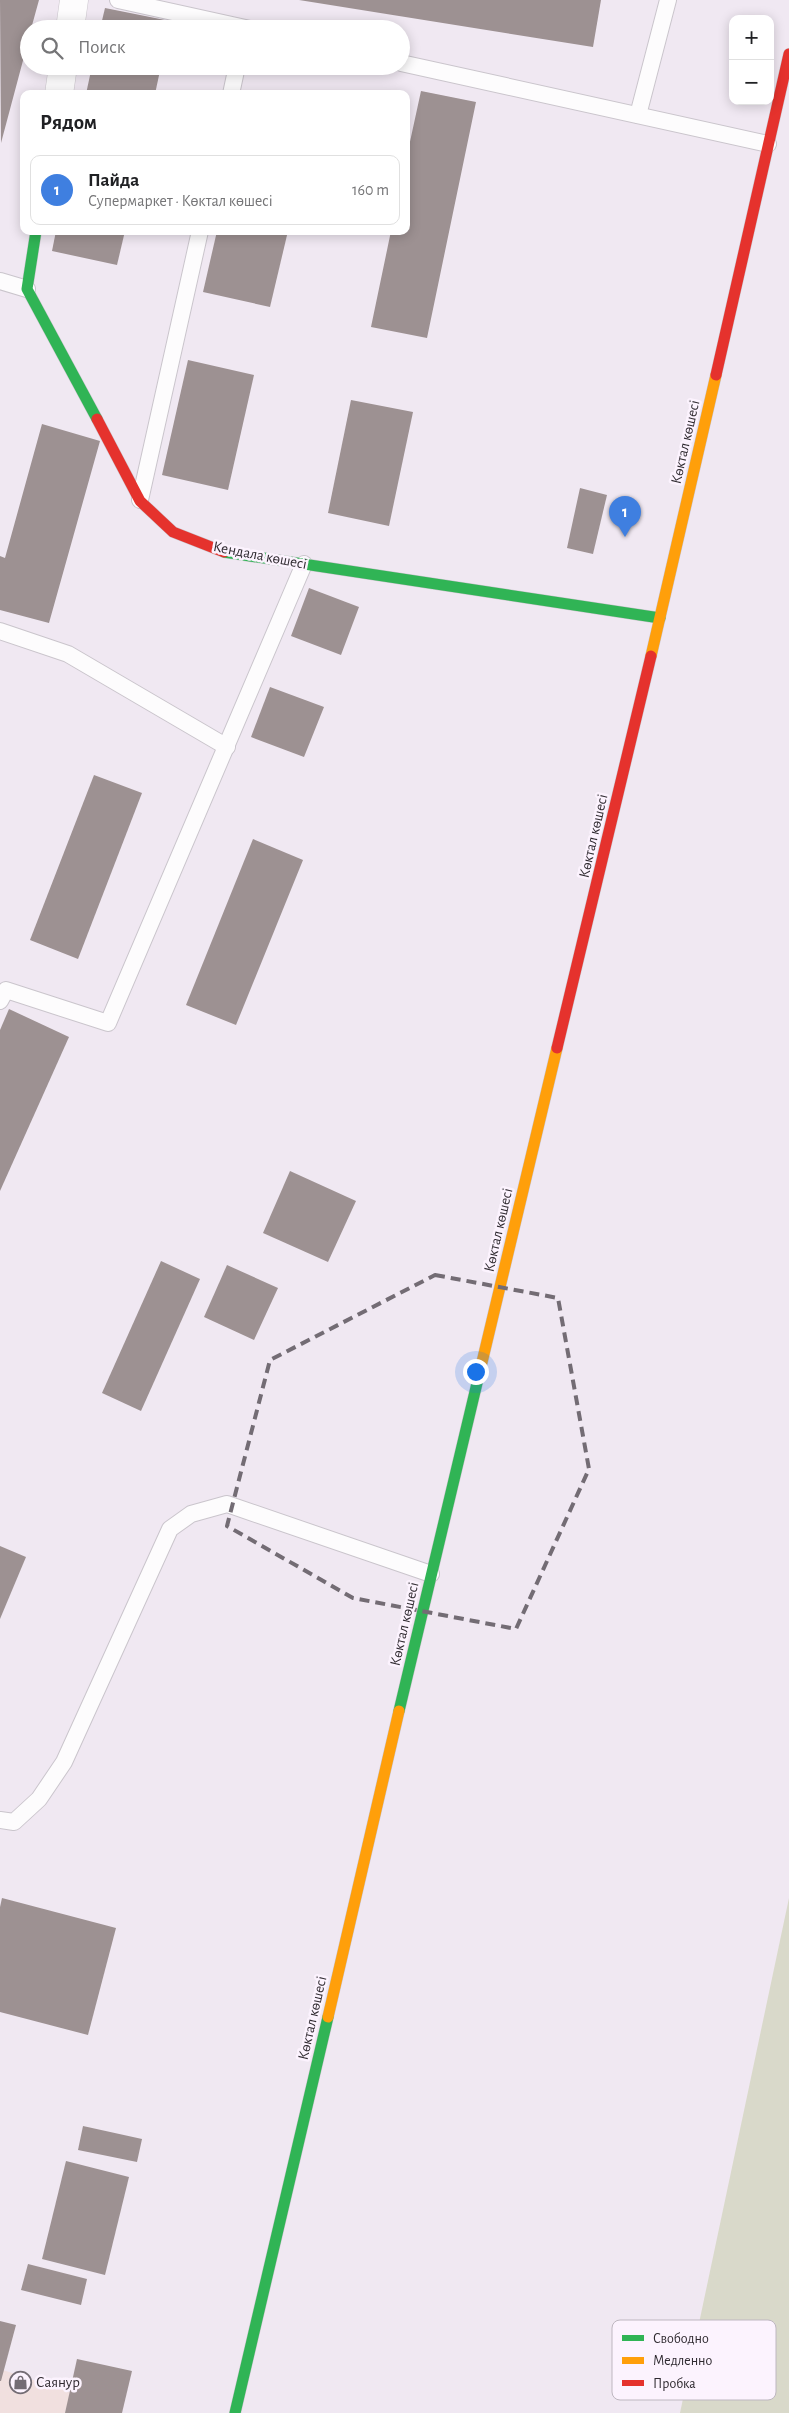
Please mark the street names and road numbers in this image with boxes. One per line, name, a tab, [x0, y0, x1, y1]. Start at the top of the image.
street label: Көктал көшесі	[669, 399, 702, 485]
street label: Кендала көшесі	[212, 539, 308, 572]
street label: Көктал көшесі	[577, 793, 610, 879]
street label: Көктал көшесі	[482, 1187, 515, 1273]
street label: Көктал көшесі	[388, 1581, 421, 1667]
street label: Көктал көшесі	[296, 1975, 329, 2061]

